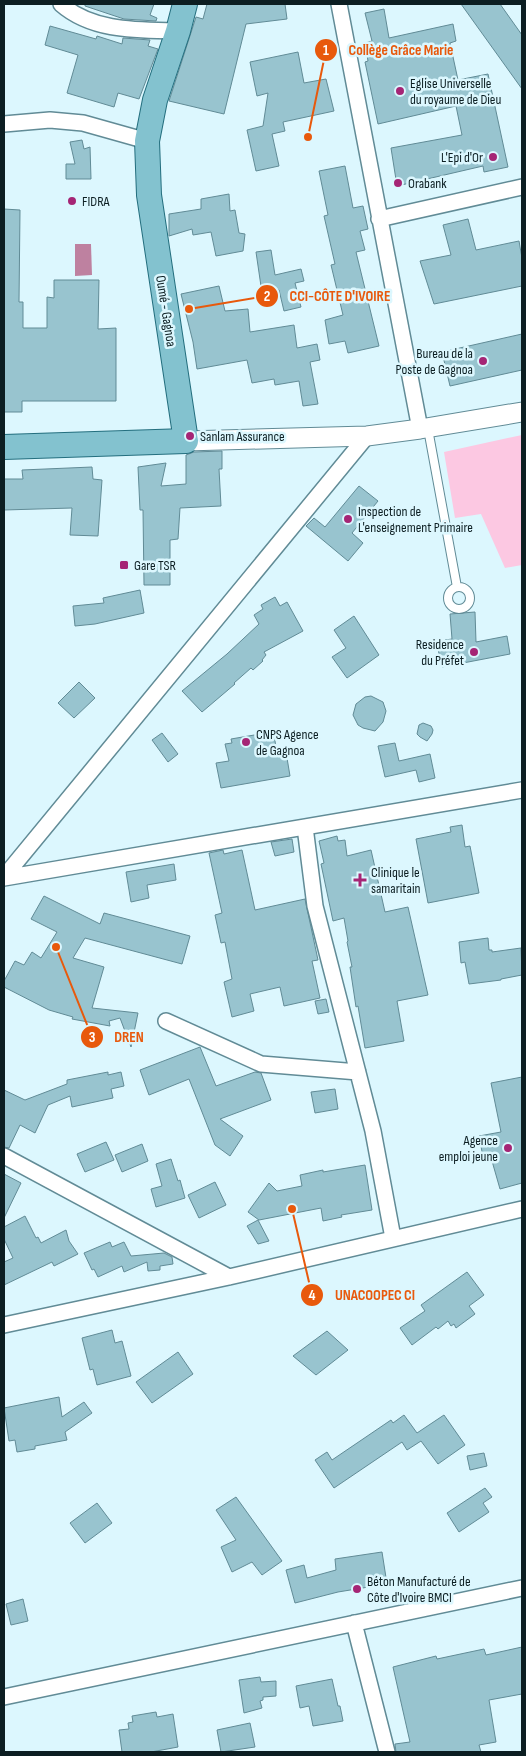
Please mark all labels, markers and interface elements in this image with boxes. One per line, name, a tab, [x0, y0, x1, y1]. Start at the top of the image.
callout: Collège Grâce Marie	[313, 35, 463, 65]
text: 1	[323, 41, 329, 60]
text: Collège Grâce Marie	[349, 41, 453, 60]
place label: Eglise Universelle du royaume de Dieu	[410, 75, 501, 108]
marker: Eglise Universelle du royaume de Dieu	[394, 85, 406, 97]
place label: L'Epi d'Or	[441, 149, 483, 166]
marker: L'Epi d'Or	[487, 151, 499, 163]
place label: Orabank	[408, 175, 447, 192]
marker: Orabank	[392, 177, 404, 189]
place label: FIDRA	[82, 193, 111, 210]
marker: FIDRA	[66, 195, 78, 207]
street label: Oumé - Gagnoa	[152, 274, 180, 348]
callout: CCI-CÔTE D'IVOIRE	[255, 281, 401, 311]
text: 2	[264, 287, 270, 306]
text: CCI-CÔTE D'IVOIRE	[290, 287, 390, 306]
place label: Bureau de la Poste de Gagnoa	[395, 345, 473, 378]
marker: Bureau de la Poste de Gagnoa	[477, 355, 489, 367]
place label: Sanlam Assurance	[200, 428, 285, 445]
marker: Sanlam Assurance	[184, 430, 196, 442]
place label: Inspection de L'enseignement Primaire	[358, 503, 473, 536]
marker: Inspection de L'enseignement Primaire	[342, 513, 354, 525]
place label: Gare TSR	[134, 557, 177, 574]
marker: Gare TSR	[118, 559, 130, 571]
place label: Residence du Préfet	[416, 636, 464, 669]
marker: Residence du Préfet	[468, 646, 480, 658]
place label: CNPS Agence de Gagnoa	[256, 726, 319, 759]
marker: CNPS Agence de Gagnoa	[240, 736, 252, 748]
place label: Clinique le samaritain	[371, 864, 421, 897]
marker: Clinique le samaritain	[353, 873, 367, 887]
callout: DREN	[79, 1022, 154, 1052]
text: 3	[89, 1028, 96, 1047]
text: DREN	[114, 1028, 144, 1047]
place label: Agence emploi jeune	[439, 1132, 498, 1165]
marker: Agence emploi jeune	[502, 1142, 514, 1154]
callout: UNACOOPEC CI	[299, 1280, 425, 1310]
text: 4	[309, 1286, 316, 1305]
text: UNACOOPEC CI	[335, 1286, 415, 1305]
place label: Béton Manufacturé de Côte d'Ivoire BMCI	[367, 1573, 471, 1606]
marker: Béton Manufacturé de Côte d'Ivoire BMCI	[351, 1583, 363, 1595]

